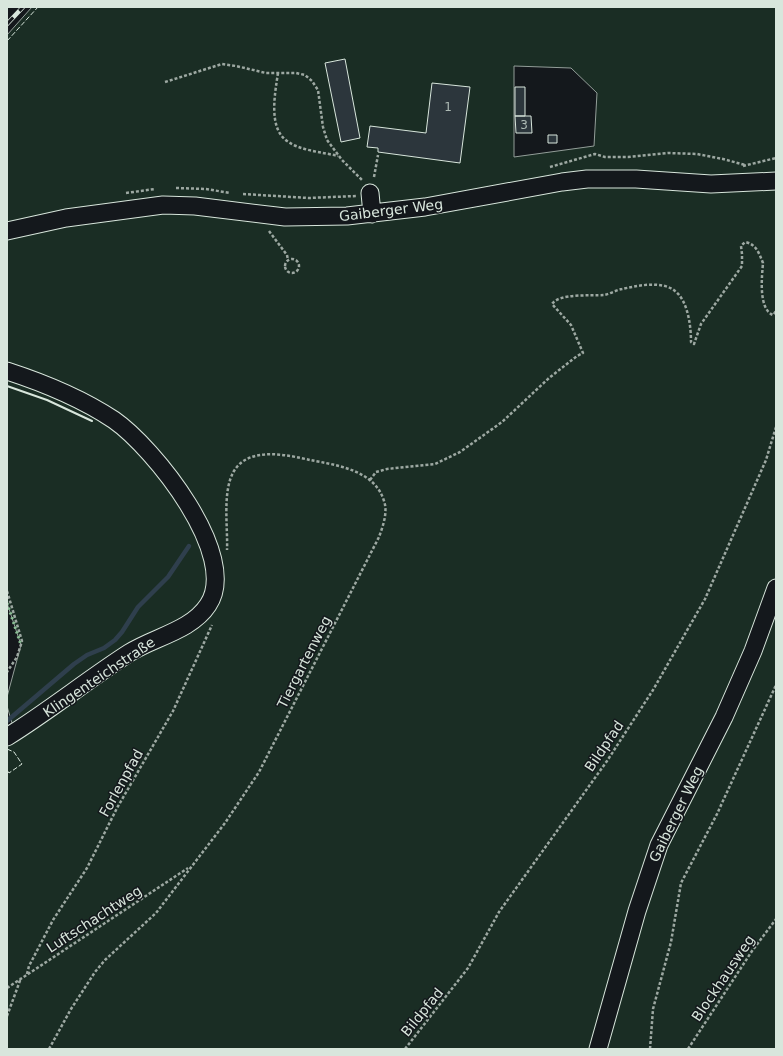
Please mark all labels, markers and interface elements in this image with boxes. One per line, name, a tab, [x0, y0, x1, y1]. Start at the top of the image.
house number: 1	[444, 100, 452, 114]
house number: 3	[520, 118, 528, 132]
street label: Gaiberger Weg	[338, 196, 444, 224]
street label: Tiergartenweg	[273, 613, 334, 712]
street label: Klingenteichstraße	[40, 634, 158, 720]
street label: Bildpfad	[581, 718, 627, 774]
street label: Forlenpfad	[96, 747, 146, 819]
street label: Gaiberger Weg	[646, 764, 706, 864]
street label: Luftschachtweg	[43, 882, 145, 956]
street label: Blockhausweg	[688, 932, 758, 1024]
street label: Bildpfad	[398, 985, 446, 1039]

